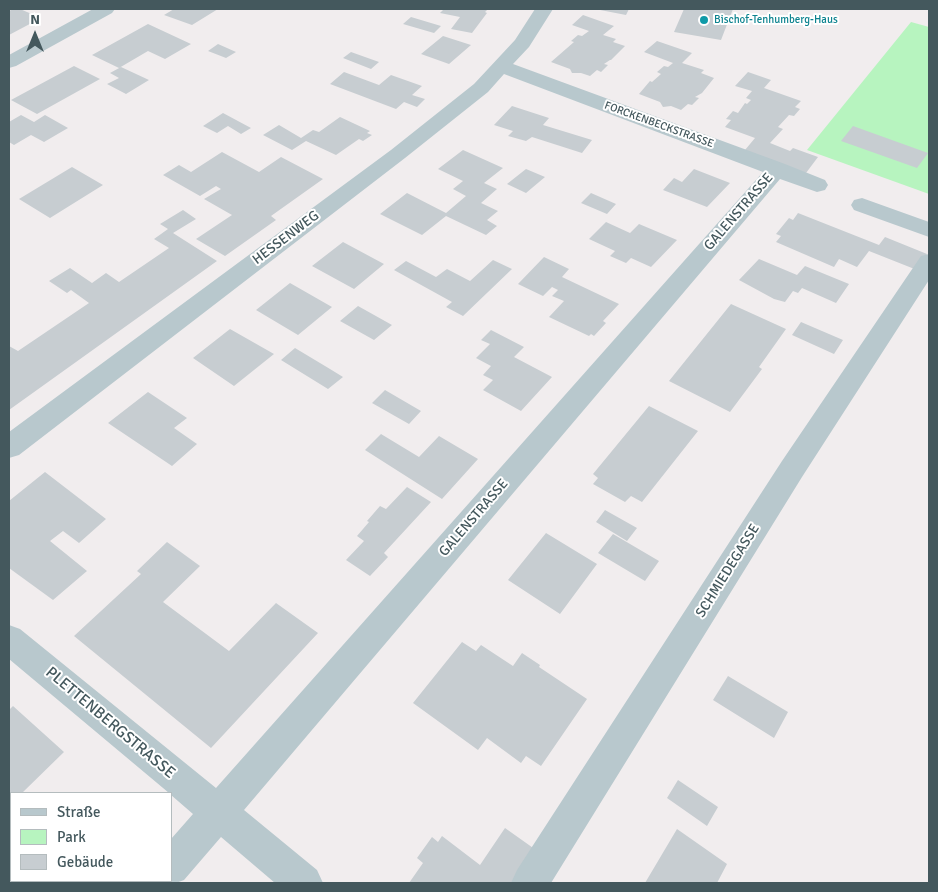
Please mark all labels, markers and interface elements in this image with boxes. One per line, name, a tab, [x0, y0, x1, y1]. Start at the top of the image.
north arrow	[10, 10, 60, 60]
text: N	[30, 11, 40, 28]
place label: Bischof-Tenhumberg-Haus	[714, 13, 838, 27]
marker: Bischof-Tenhumberg-Haus	[698, 14, 710, 26]
street label: FORCKENBECKSTRASSE	[603, 99, 715, 151]
street label: GALENSTRASSE	[701, 170, 777, 254]
street label: HESSENWEG	[249, 207, 323, 269]
street label: GALENSTRASSE	[436, 476, 512, 560]
street label: SCHMIEDEGASSE	[693, 521, 763, 621]
street label: PLETTENBERGSTRASSE	[41, 663, 179, 783]
legend	[10, 792, 172, 882]
text: Straße	[57, 803, 101, 821]
text: Park	[57, 828, 86, 846]
text: Gebäude	[57, 853, 113, 871]

